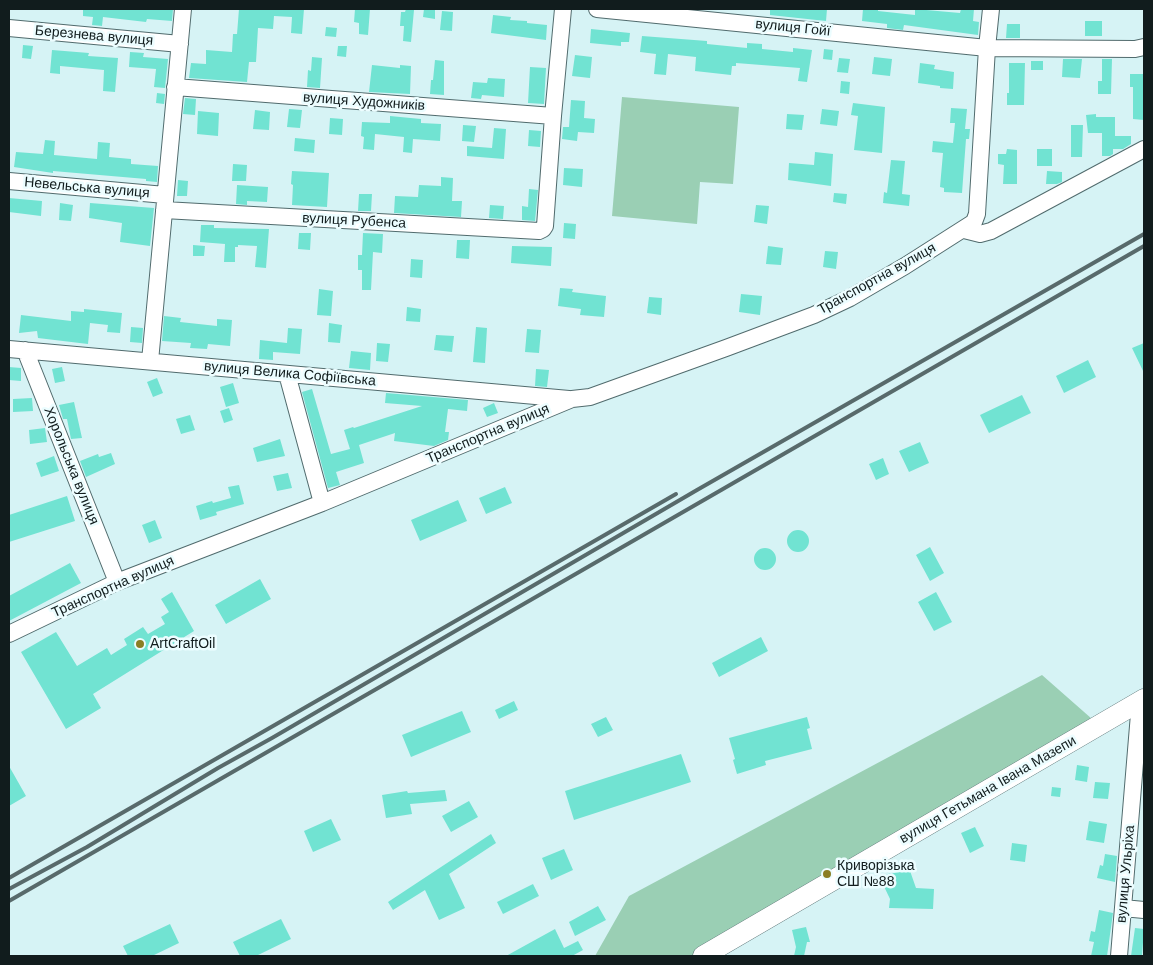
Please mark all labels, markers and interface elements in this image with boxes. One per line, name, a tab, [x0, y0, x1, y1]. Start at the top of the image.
street label: вулиця Гойї	[755, 16, 831, 40]
street label: Березнева вулиця	[34, 22, 154, 50]
street label: вулиця Художників	[302, 89, 426, 115]
street label: Невельська вулиця	[24, 174, 150, 202]
street label: вулиця Рубенса	[302, 210, 406, 232]
street label: Транспортна вулиця	[815, 240, 939, 318]
street label: вулиця Велика Софіївська	[203, 358, 377, 390]
street label: Транспортна вулиця	[424, 400, 552, 468]
street label: Хорольська вулиця	[40, 405, 102, 527]
street label: Транспортна вулиця	[49, 552, 177, 622]
place label: ArtCraftOil	[150, 636, 215, 652]
marker: ArtCraftOil	[134, 638, 146, 650]
street label: вулиця Гетьмана Івана Мазепи	[897, 732, 1079, 848]
street label: вулиця Ульріха	[1113, 824, 1139, 924]
place label: Криворізька СШ №88	[837, 858, 915, 890]
marker: Криворізька СШ №88	[821, 868, 833, 880]

